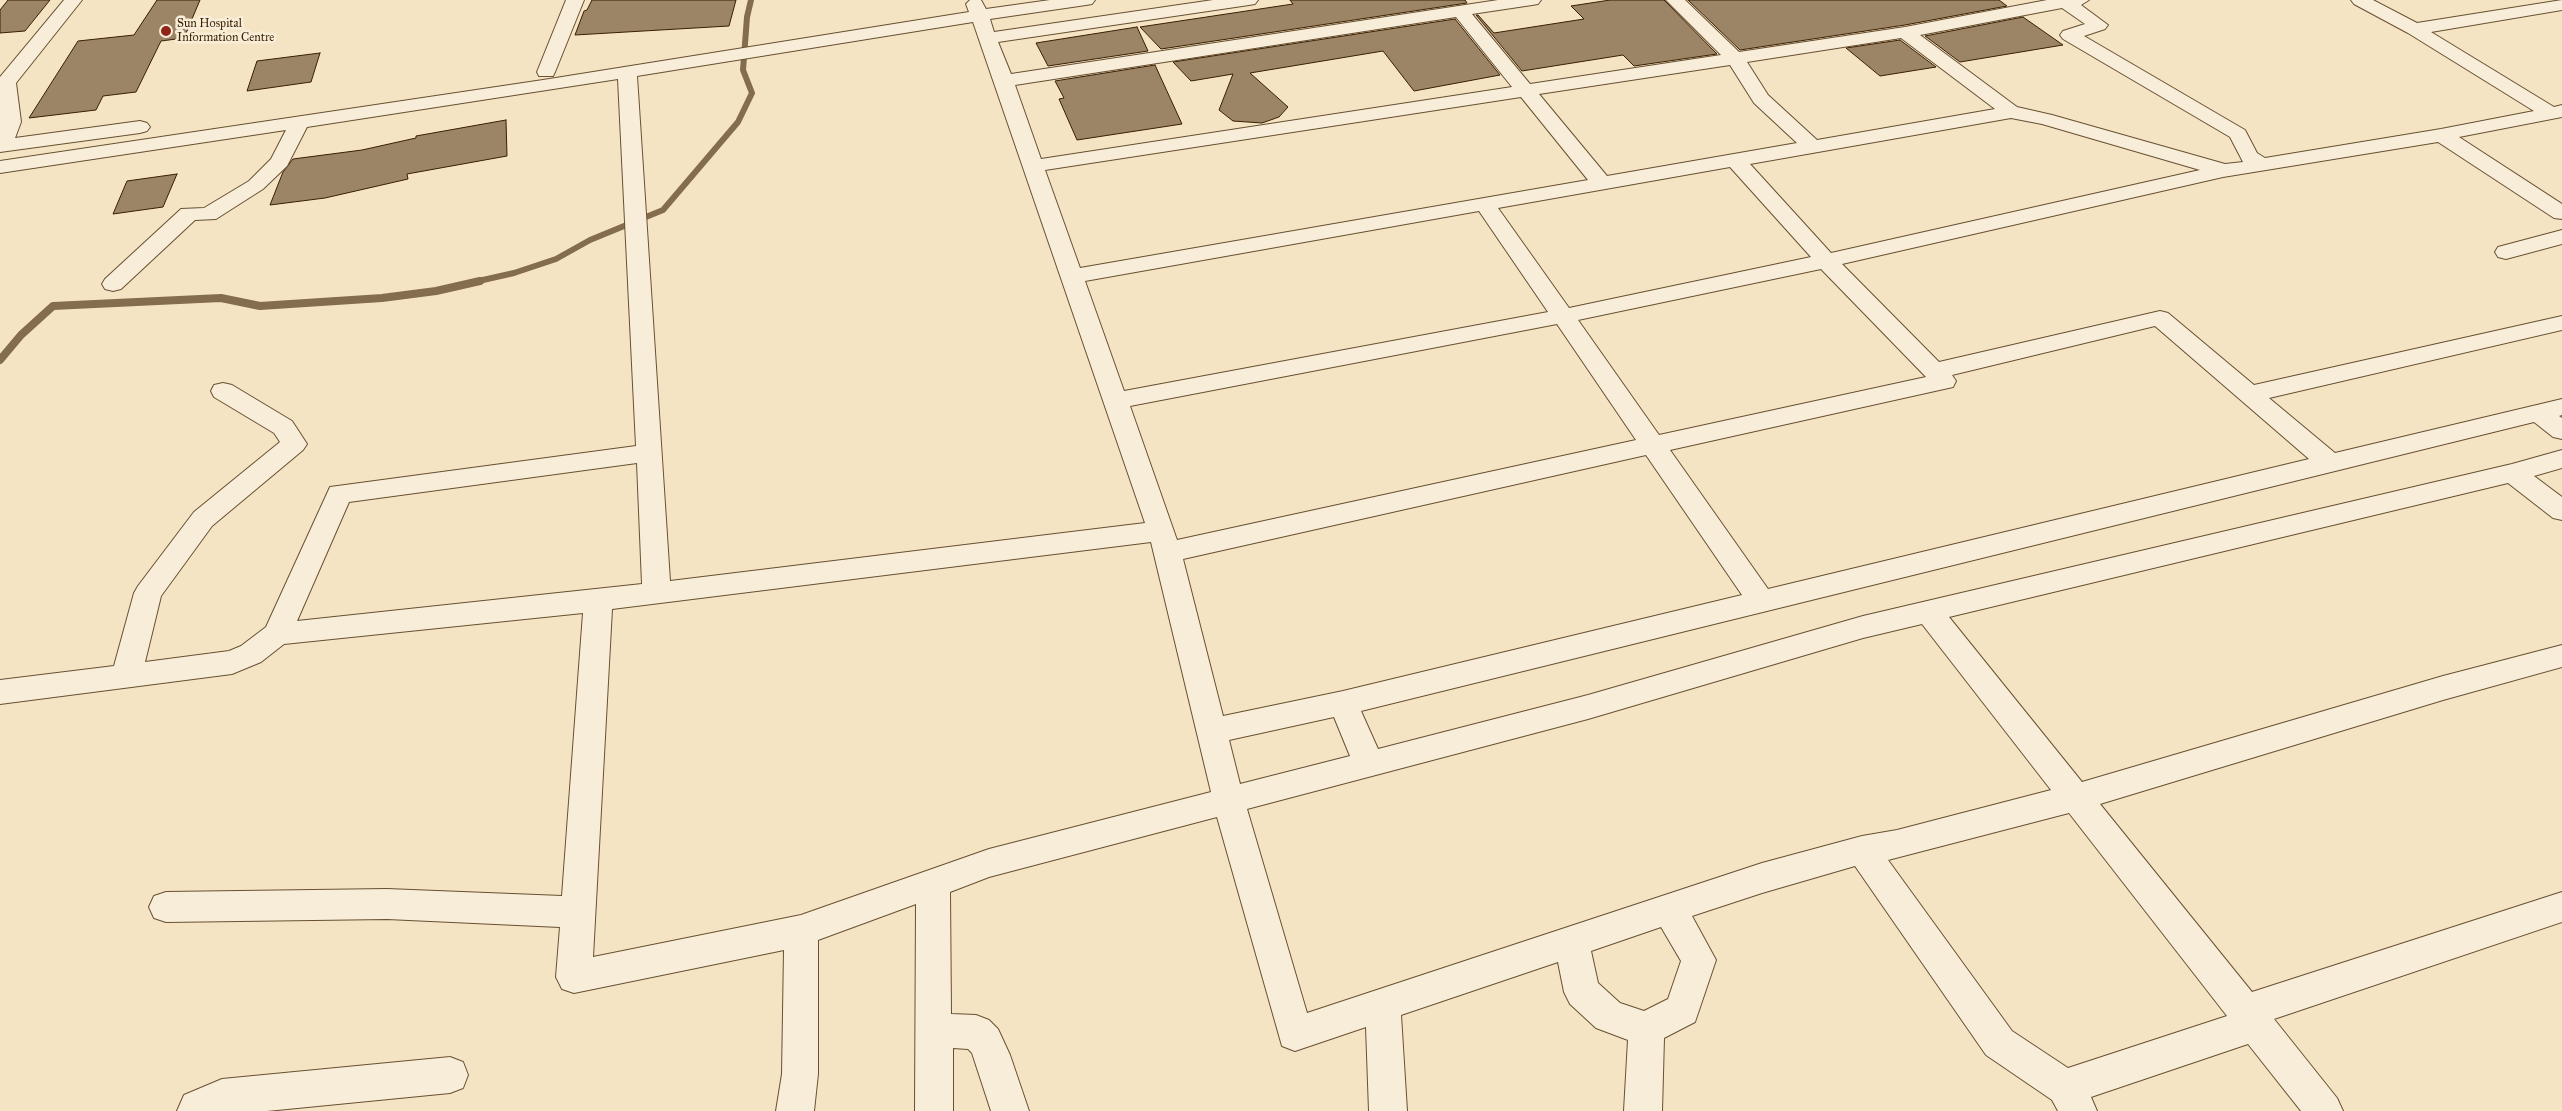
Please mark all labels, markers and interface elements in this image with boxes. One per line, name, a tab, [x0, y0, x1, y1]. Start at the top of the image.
place label: Sun Hospital Information Centre	[177, 17, 274, 45]
marker: Sun Hospital Information Centre	[159, 24, 173, 38]

